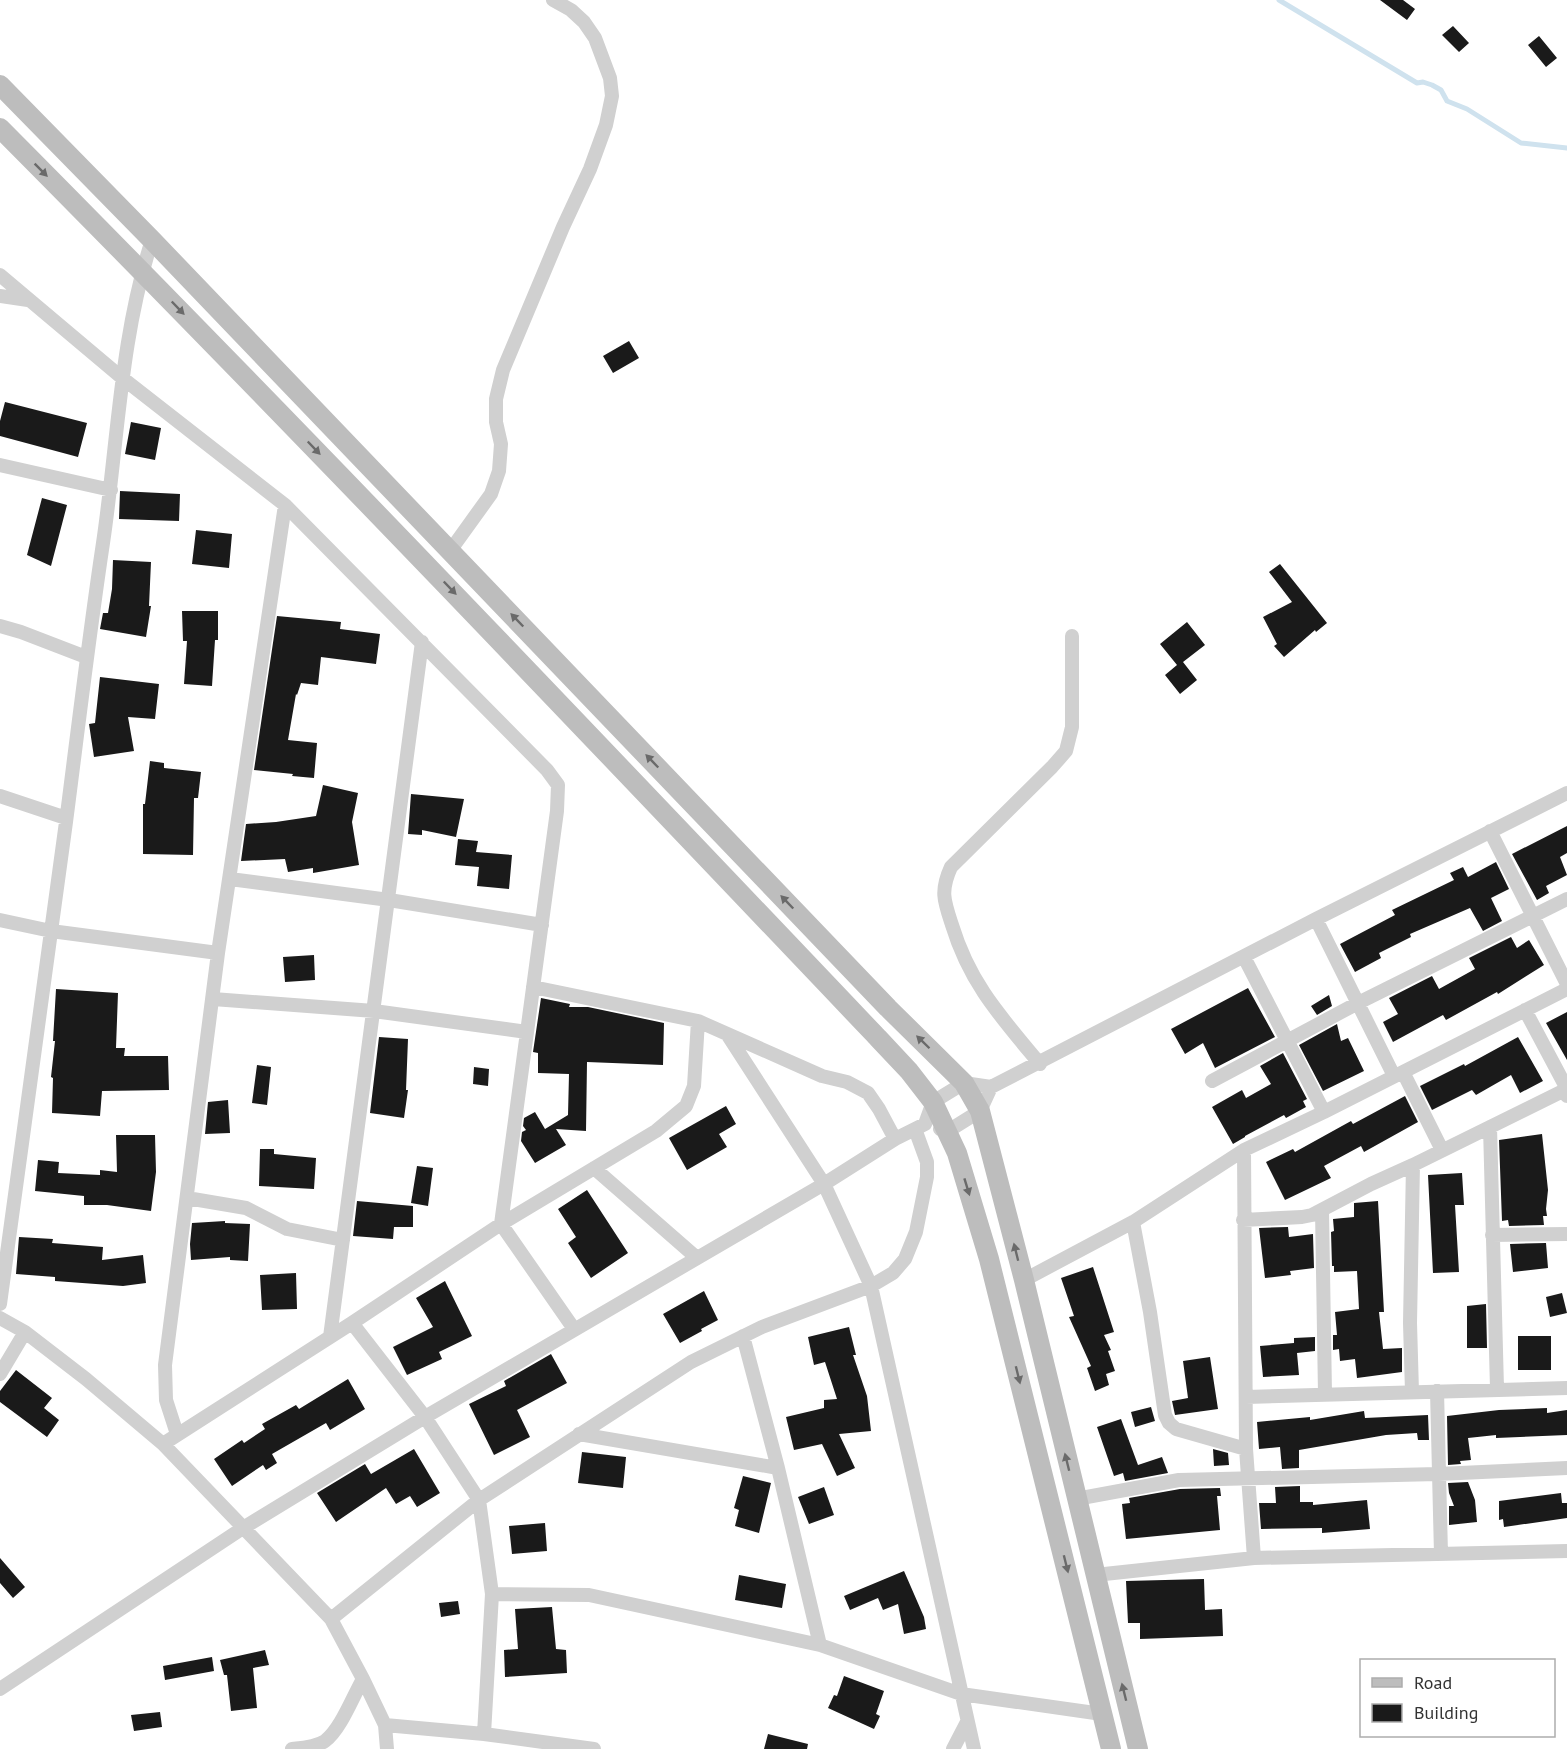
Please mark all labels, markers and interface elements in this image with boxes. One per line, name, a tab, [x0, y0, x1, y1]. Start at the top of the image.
one-way arrow	[34, 162, 48, 176]
one-way arrow	[171, 301, 185, 316]
one-way arrow	[307, 441, 321, 456]
one-way arrow	[442, 581, 456, 595]
one-way arrow	[510, 614, 524, 628]
one-way arrow	[645, 754, 659, 768]
one-way arrow	[780, 895, 794, 909]
one-way arrow	[916, 1035, 930, 1049]
one-way arrow	[963, 1178, 972, 1196]
one-way arrow	[1011, 1243, 1021, 1261]
one-way arrow	[1014, 1366, 1023, 1384]
one-way arrow	[1061, 1453, 1071, 1471]
one-way arrow	[1061, 1555, 1071, 1573]
legend	[1360, 1659, 1555, 1737]
text: Road	[1414, 1671, 1452, 1694]
one-way arrow	[1118, 1683, 1128, 1701]
text: Building	[1414, 1701, 1478, 1724]

